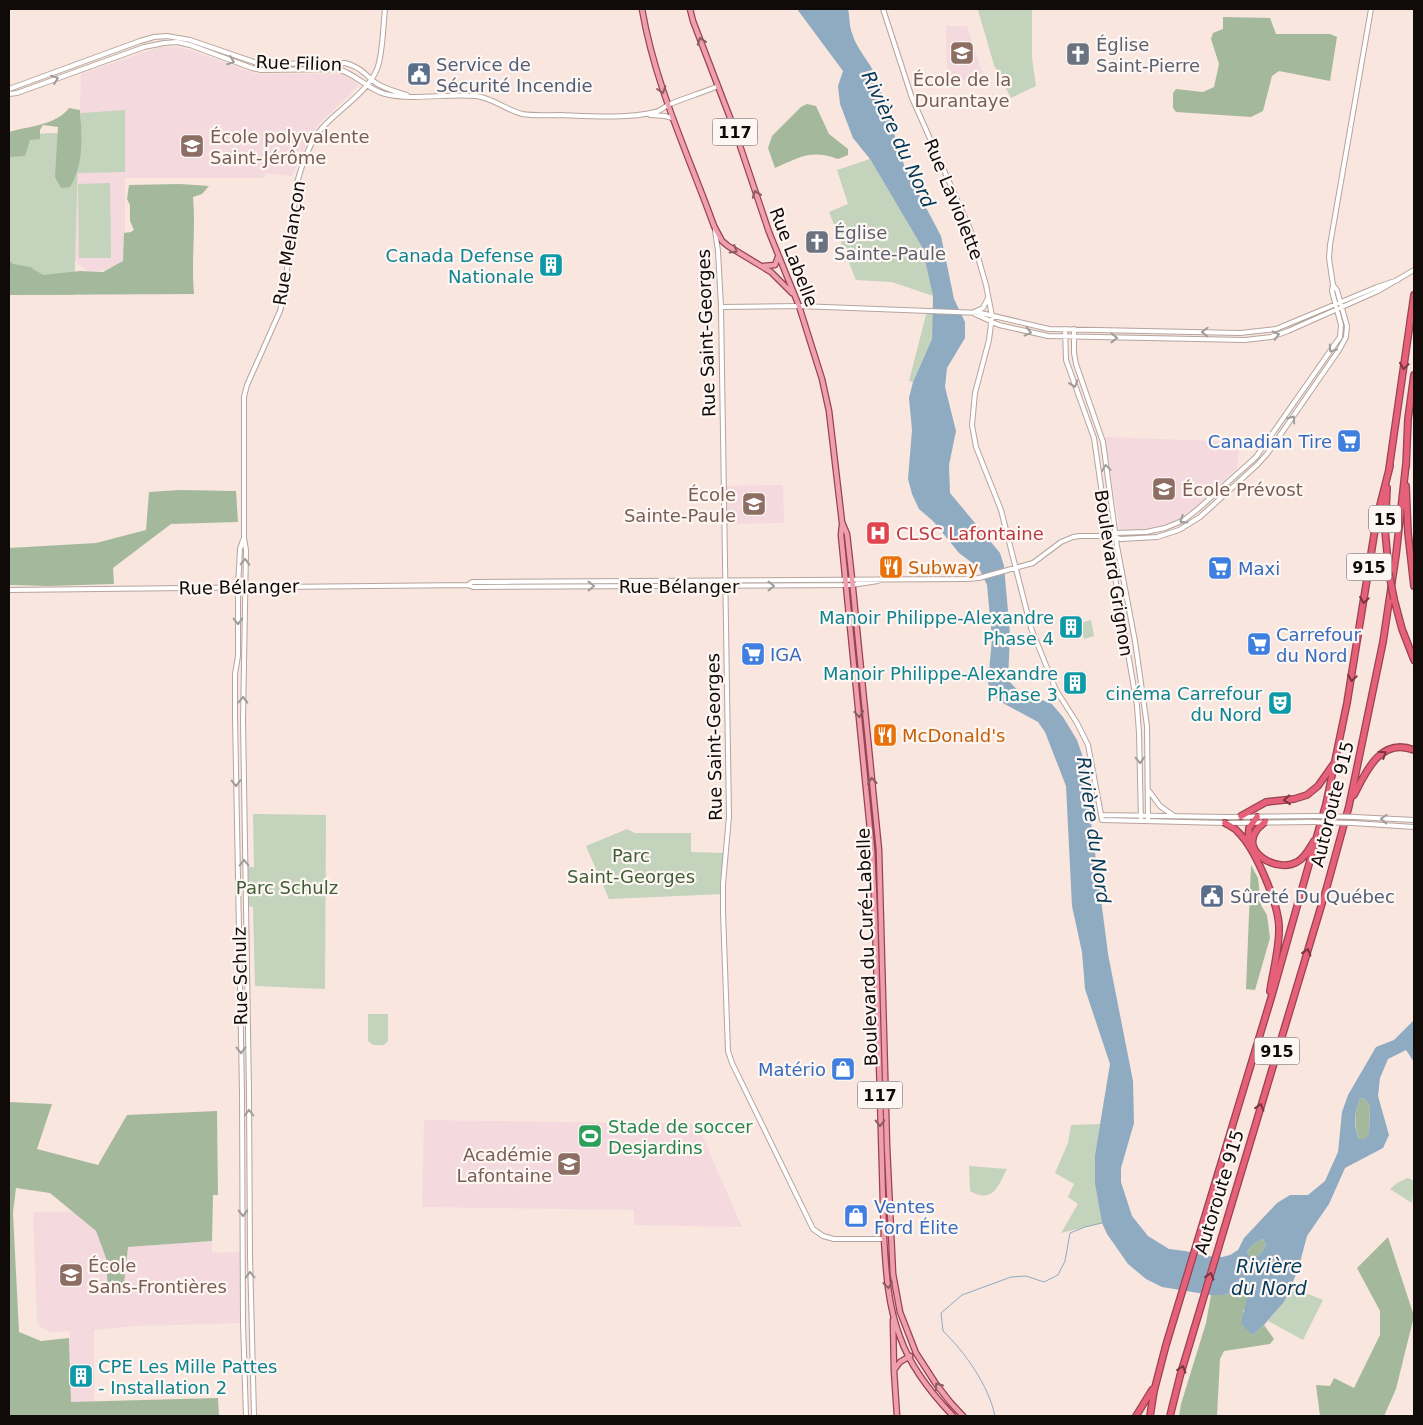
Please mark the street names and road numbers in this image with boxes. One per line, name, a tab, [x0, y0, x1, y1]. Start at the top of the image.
street label: Rue Filion	[255, 51, 343, 75]
road number: 117	[712, 118, 758, 146]
street label: Rue Laviolette	[920, 135, 988, 263]
street label: Rue Melançon	[269, 179, 309, 307]
street label: Rue Labelle	[765, 204, 823, 310]
street label: Rue Saint-Georges	[693, 249, 719, 417]
street label: Boulevard Grignon	[1090, 488, 1138, 658]
road number: 15	[1369, 506, 1401, 532]
road number: 915	[1346, 554, 1392, 580]
street label: Rue Bélanger	[178, 575, 300, 599]
street label: Rue Bélanger	[619, 576, 740, 597]
street label: Rue Saint-Georges	[702, 653, 726, 821]
street label: Autoroute 915	[1306, 739, 1358, 869]
street label: Boulevard du Curé-Labelle	[852, 827, 882, 1067]
street label: Rue Schulz	[229, 927, 251, 1025]
road number: 915	[1254, 1038, 1300, 1064]
road number: 117	[858, 1082, 902, 1108]
street label: Autoroute 915	[1190, 1127, 1248, 1257]

